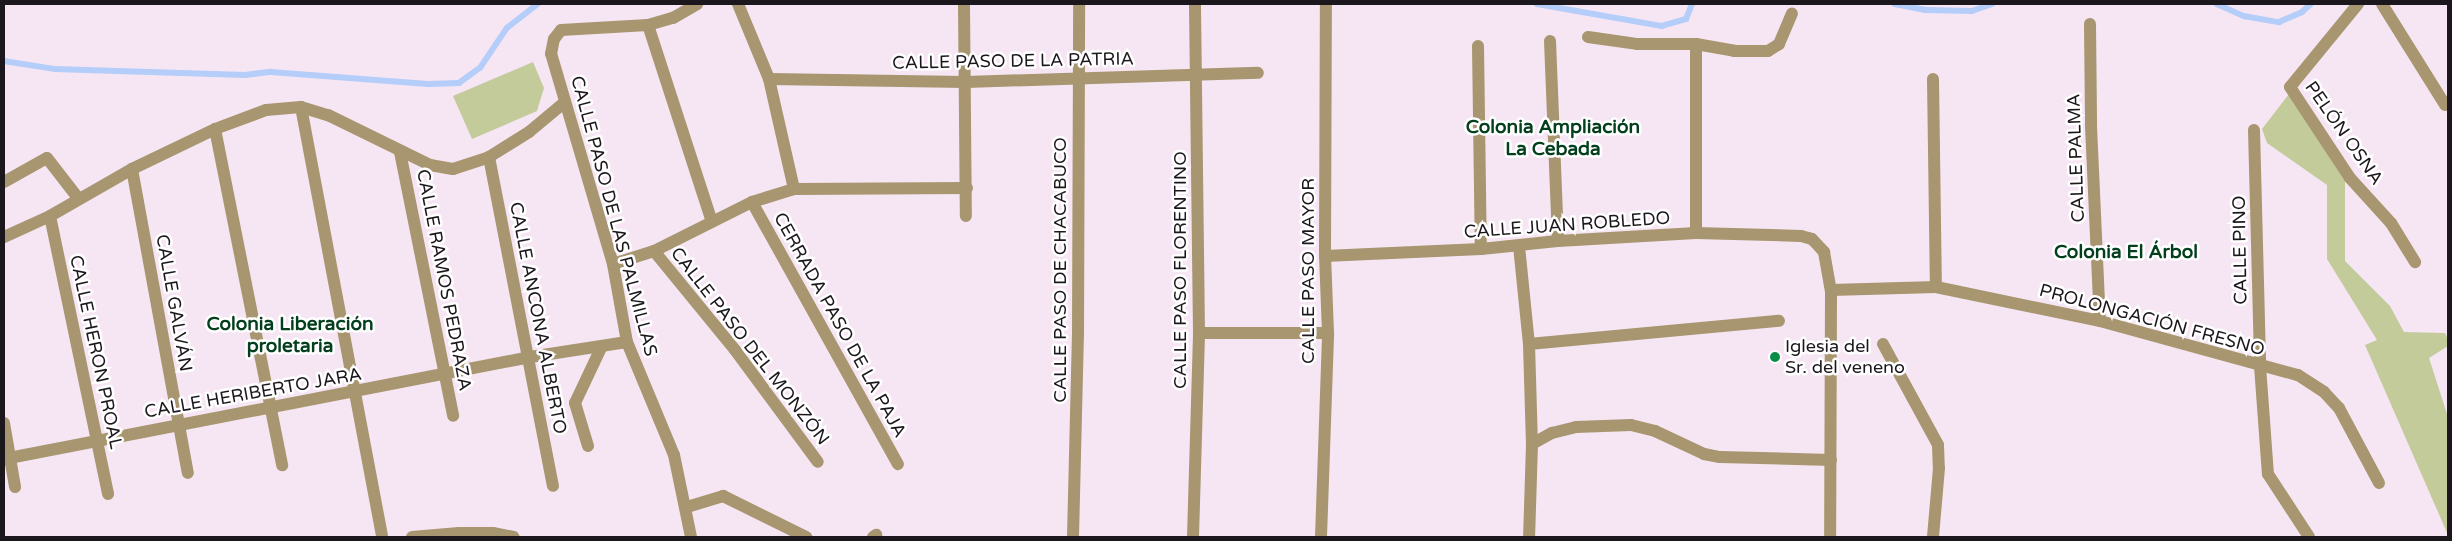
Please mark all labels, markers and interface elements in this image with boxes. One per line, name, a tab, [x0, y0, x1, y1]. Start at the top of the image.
street label: CALLE PASO DE LA PATRIA	[892, 48, 1134, 74]
street label: CALLE PASO DE LAS PALMILLAS	[566, 73, 662, 359]
street label: PELÓN OSNA	[2300, 77, 2388, 189]
street label: CALLE PALMA	[2063, 93, 2089, 223]
district label: Colonia Ampliación La Cebada	[1466, 117, 1640, 161]
street label: CALLE PASO DE CHACABUCO	[1049, 137, 1071, 403]
street label: CALLE PASO FLORENTINO	[1169, 151, 1191, 389]
street label: CALLE RAMOS PEDRAZA	[412, 167, 476, 393]
street label: CALLE PASO MAYOR	[1297, 178, 1319, 364]
street label: CALLE PINO	[2228, 195, 2252, 305]
street label: CALLE ANCONA ALBERTO	[505, 200, 571, 436]
street label: CALLE JUAN ROBLEDO	[1463, 207, 1671, 243]
street label: CERRADA PASO DE LA PAJA	[769, 209, 911, 441]
street label: CALLE GALVÁN	[151, 233, 197, 373]
district label: Colonia El Árbol	[2054, 242, 2198, 264]
street label: CALLE PASO DEL MONZÓN	[666, 243, 834, 449]
street label: CALLE HERON PROAL	[65, 253, 127, 451]
street label: PROLONGACIÓN FRESNO	[2037, 279, 2267, 361]
district label: Colonia Liberación proletaria	[206, 314, 374, 358]
place label: Iglesia del Sr. del veneno	[1785, 336, 1905, 378]
marker: Iglesia del Sr. del veneno	[1769, 351, 1781, 363]
street label: CALLE HERIBERTO JARA	[143, 363, 363, 423]

